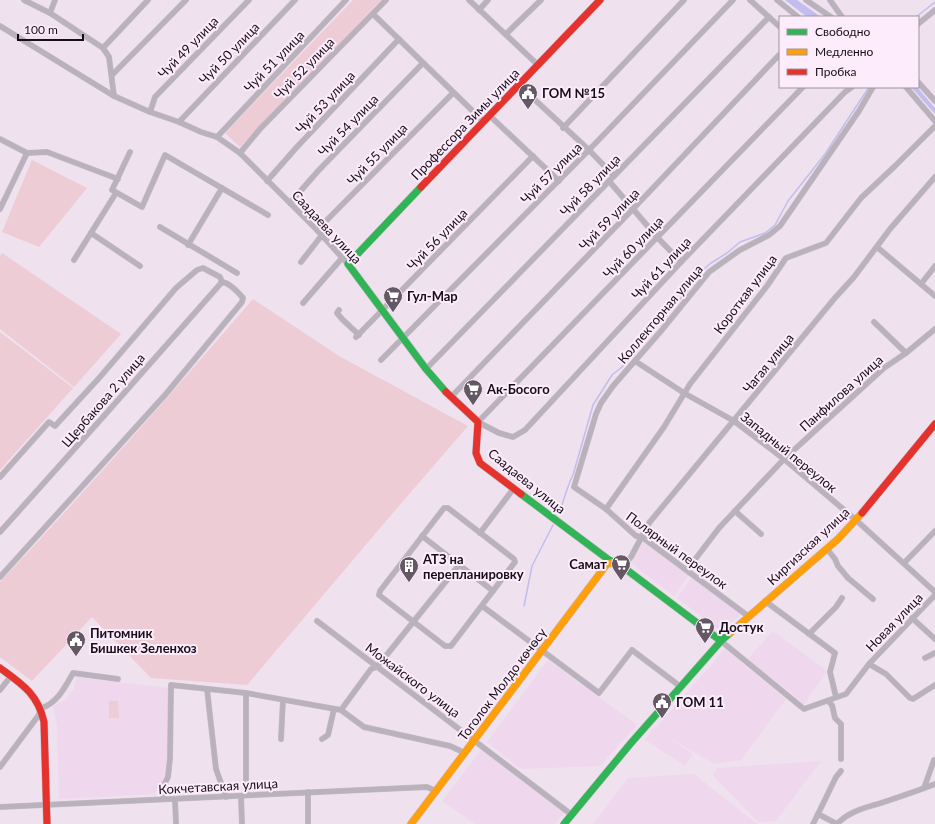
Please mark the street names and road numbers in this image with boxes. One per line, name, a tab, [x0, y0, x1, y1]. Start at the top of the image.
street label: Чуй 49 улица	[154, 13, 222, 81]
street label: Чуй 50 улица	[195, 19, 263, 87]
street label: Чуй 51 улица	[240, 27, 308, 95]
street label: Чуй 52 улица	[270, 34, 338, 102]
street label: Профессора Зимы улица	[407, 65, 523, 183]
street label: Чуй 53 улица	[292, 67, 358, 137]
street label: Чуй 54 улица	[314, 91, 382, 159]
street label: Чуй 55 улица	[343, 120, 411, 188]
street label: Чуй 57 улица	[517, 139, 585, 207]
street label: Чуй 58 улица	[556, 151, 624, 219]
street label: Чуй 59 улица	[575, 185, 643, 253]
street label: Саадаева улица	[289, 187, 365, 267]
street label: Чуй 56 улица	[403, 205, 471, 273]
street label: Чуй 60 улица	[599, 213, 667, 281]
street label: Чуй 61 улица	[628, 233, 694, 303]
street label: Короткая улица	[710, 251, 780, 337]
street label: Коллекторная улица	[614, 261, 706, 367]
street label: Чагая улица	[739, 330, 797, 396]
street label: Щербакова 2 улица	[58, 350, 148, 450]
street label: Панфилова улица	[796, 351, 886, 435]
street label: Западный переулок	[738, 408, 841, 496]
street label: Саадаева улица	[485, 445, 569, 517]
street label: Киргизская улица	[764, 504, 852, 588]
street label: Полярный переулок	[623, 508, 731, 592]
street label: Новая улица	[862, 589, 926, 655]
street label: Тоголок Молдо көчөсү	[454, 624, 550, 743]
street label: Можайского улица	[362, 639, 464, 721]
street label: Кокчетавская улица	[158, 775, 278, 797]

